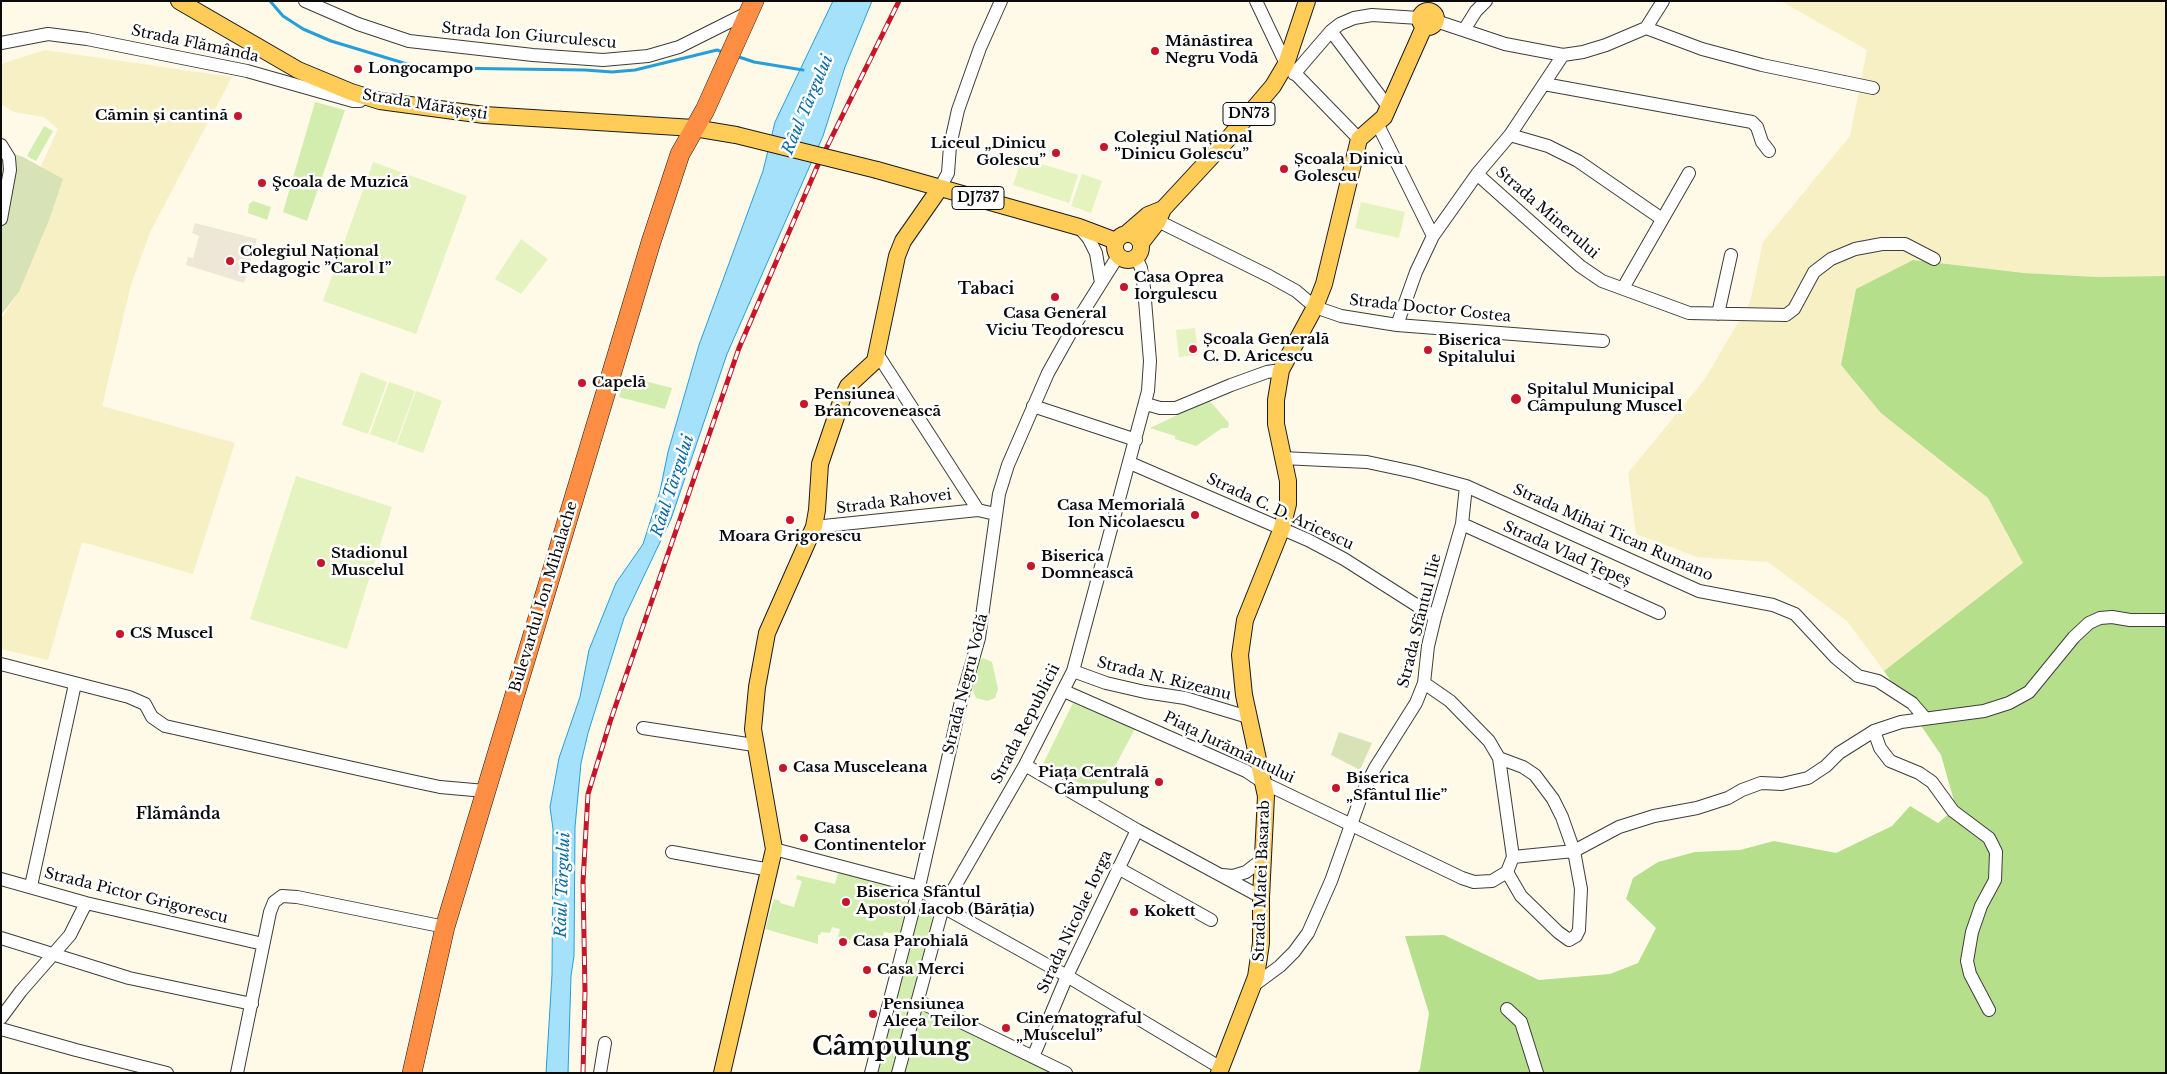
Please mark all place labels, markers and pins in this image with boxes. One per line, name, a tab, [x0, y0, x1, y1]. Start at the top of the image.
place label: Mănăstirea Negru Vodă	[1165, 33, 1258, 68]
marker: Mănăstirea Negru Vodă	[1149, 45, 1161, 57]
place label: Longocampo	[368, 60, 473, 78]
marker: Longocampo	[352, 63, 364, 75]
place label: Cămin și cantină	[95, 107, 228, 125]
marker: Cămin și cantină	[232, 110, 244, 122]
place label: Colegiul Național ”Dinicu Golescu”	[1114, 129, 1253, 164]
place label: Liceul „Dinicu Golescu”	[930, 135, 1046, 170]
marker: Colegiul Național ”Dinicu Golescu”	[1098, 141, 1110, 153]
marker: Liceul „Dinicu Golescu”	[1050, 147, 1062, 159]
place label: Școala Dinicu Golescu	[1294, 151, 1403, 186]
marker: Școala Dinicu Golescu	[1278, 163, 1290, 175]
place label: Şcoala de Muzică	[272, 174, 409, 192]
marker: Şcoala de Muzică	[256, 177, 268, 189]
place label: Colegiul Național Pedagogic ”Carol I”	[240, 243, 391, 278]
marker: Colegiul Național Pedagogic ”Carol I”	[224, 255, 236, 267]
place label: Casa Oprea Iorgulescu	[1134, 269, 1224, 304]
marker: Casa Oprea Iorgulescu	[1118, 281, 1130, 293]
marker: Casa General Viciu Teodorescu	[1049, 291, 1061, 303]
place label: Casa General Viciu Teodorescu	[986, 305, 1124, 340]
place label: Școala Generală C. D. Aricescu	[1203, 331, 1329, 366]
place label: Biserica Spitalului	[1438, 332, 1515, 367]
marker: Școala Generală C. D. Aricescu	[1187, 343, 1199, 355]
marker: Biserica Spitalului	[1422, 344, 1434, 356]
place label: Capelă	[592, 374, 646, 392]
marker: Capelă	[576, 377, 588, 389]
place label: Spitalul Municipal Câmpulung Muscel	[1527, 381, 1683, 416]
place label: Pensiunea Brâncovenească	[814, 386, 941, 421]
marker: Spitalul Municipal Câmpulung Muscel	[1509, 392, 1523, 406]
marker: Pensiunea Brâncovenească	[798, 398, 810, 410]
place label: Casa Memorială Ion Nicolaescu	[1057, 497, 1185, 532]
marker: Casa Memorială Ion Nicolaescu	[1189, 509, 1201, 521]
marker: Moara Grigorescu	[784, 514, 796, 526]
place label: Moara Grigorescu	[719, 528, 861, 546]
place label: Stadionul Muscelul	[331, 545, 408, 580]
place label: Biserica Domnească	[1041, 548, 1134, 583]
marker: Stadionul Muscelul	[315, 557, 327, 569]
marker: Biserica Domnească	[1025, 560, 1037, 572]
place label: CS Muscel	[130, 625, 213, 643]
marker: CS Muscel	[114, 628, 126, 640]
place label: Casa Musceleana	[793, 759, 927, 777]
marker: Casa Musceleana	[777, 762, 789, 774]
place label: Piața Centrală Câmpulung	[1038, 764, 1149, 799]
place label: Biserica „Sfântul Ilie”	[1346, 770, 1447, 805]
marker: Piața Centrală Câmpulung	[1153, 776, 1165, 788]
marker: Biserica „Sfântul Ilie”	[1330, 782, 1342, 794]
place label: Casa Continentelor	[814, 820, 926, 855]
marker: Casa Continentelor	[798, 832, 810, 844]
place label: Biserica Sfântul Apostol Iacob (Bărăția)	[856, 884, 1034, 919]
marker: Biserica Sfântul Apostol Iacob (Bărăția)	[840, 896, 852, 908]
place label: Kokett	[1144, 903, 1196, 921]
marker: Kokett	[1128, 906, 1140, 918]
place label: Casa Parohială	[853, 933, 969, 951]
marker: Casa Parohială	[837, 936, 849, 948]
place label: Casa Merci	[877, 961, 964, 979]
marker: Casa Merci	[861, 964, 873, 976]
place label: Pensiunea Aleea Teilor	[883, 996, 979, 1031]
marker: Pensiunea Aleea Teilor	[867, 1008, 879, 1020]
place label: Cinematograful „Muscelul”	[1016, 1010, 1142, 1045]
marker: Cinematograful „Muscelul”	[1000, 1022, 1012, 1034]

